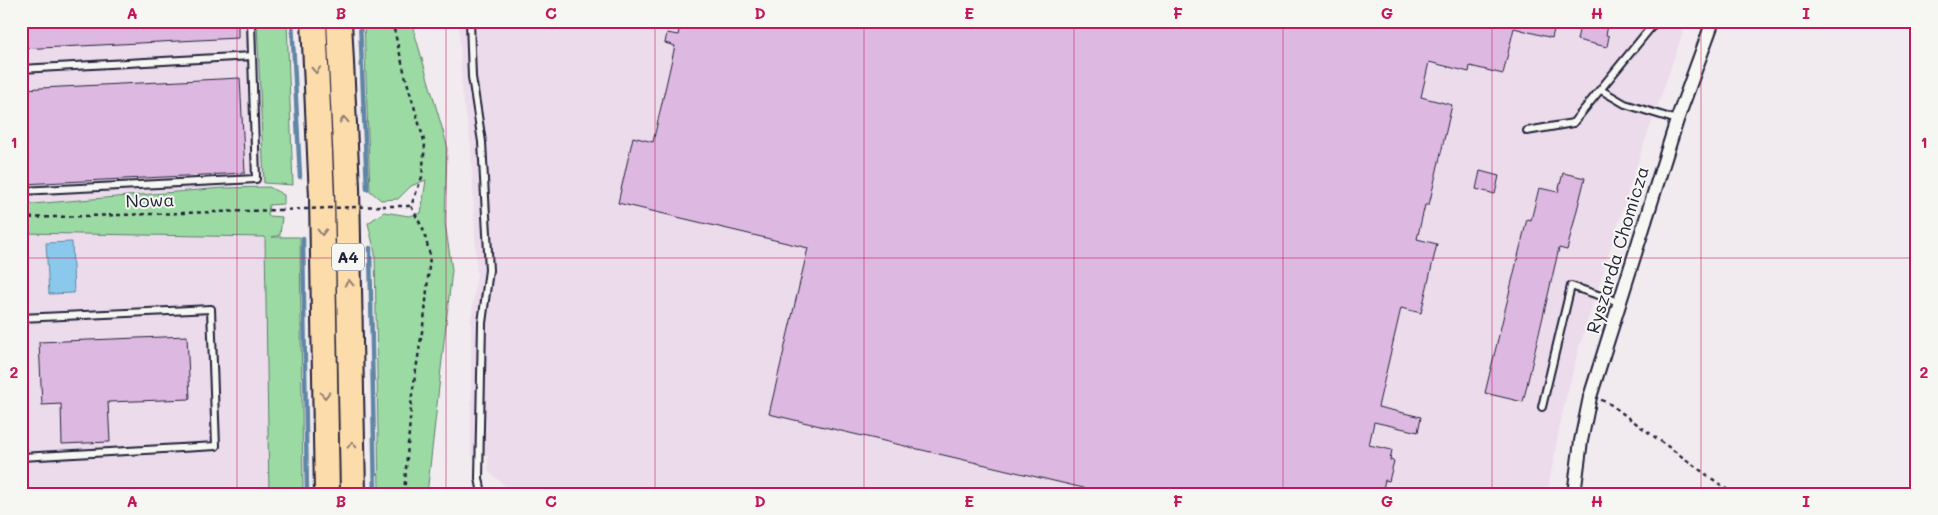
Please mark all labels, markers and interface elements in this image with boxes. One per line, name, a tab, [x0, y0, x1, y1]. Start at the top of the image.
text: A	[126, 2, 138, 23]
text: B	[336, 2, 346, 23]
text: C	[545, 2, 557, 23]
text: D	[754, 2, 766, 23]
text: E	[964, 2, 974, 23]
text: F	[1173, 2, 1183, 23]
text: G	[1381, 2, 1393, 23]
text: H	[1591, 2, 1603, 23]
text: I	[1802, 2, 1810, 23]
one-way arrow	[311, 66, 321, 74]
one-way arrow	[338, 116, 349, 124]
text: 1	[10, 131, 18, 152]
text: 1	[1920, 131, 1928, 152]
street label: Ryszarda Chomicza	[1580, 163, 1654, 336]
street label: Nowa	[125, 187, 175, 213]
one-way arrow	[317, 229, 327, 237]
road number: A4	[332, 243, 364, 270]
one-way arrow	[344, 278, 354, 286]
text: 2	[10, 361, 19, 382]
text: 2	[1920, 361, 1929, 382]
one-way arrow	[320, 392, 330, 399]
one-way arrow	[347, 441, 357, 448]
text: A	[126, 490, 138, 511]
text: B	[336, 490, 346, 511]
text: C	[545, 490, 557, 511]
text: D	[754, 490, 766, 511]
text: E	[964, 490, 974, 511]
text: F	[1173, 490, 1183, 511]
text: G	[1381, 490, 1393, 511]
text: H	[1591, 490, 1603, 511]
text: I	[1802, 490, 1810, 511]

